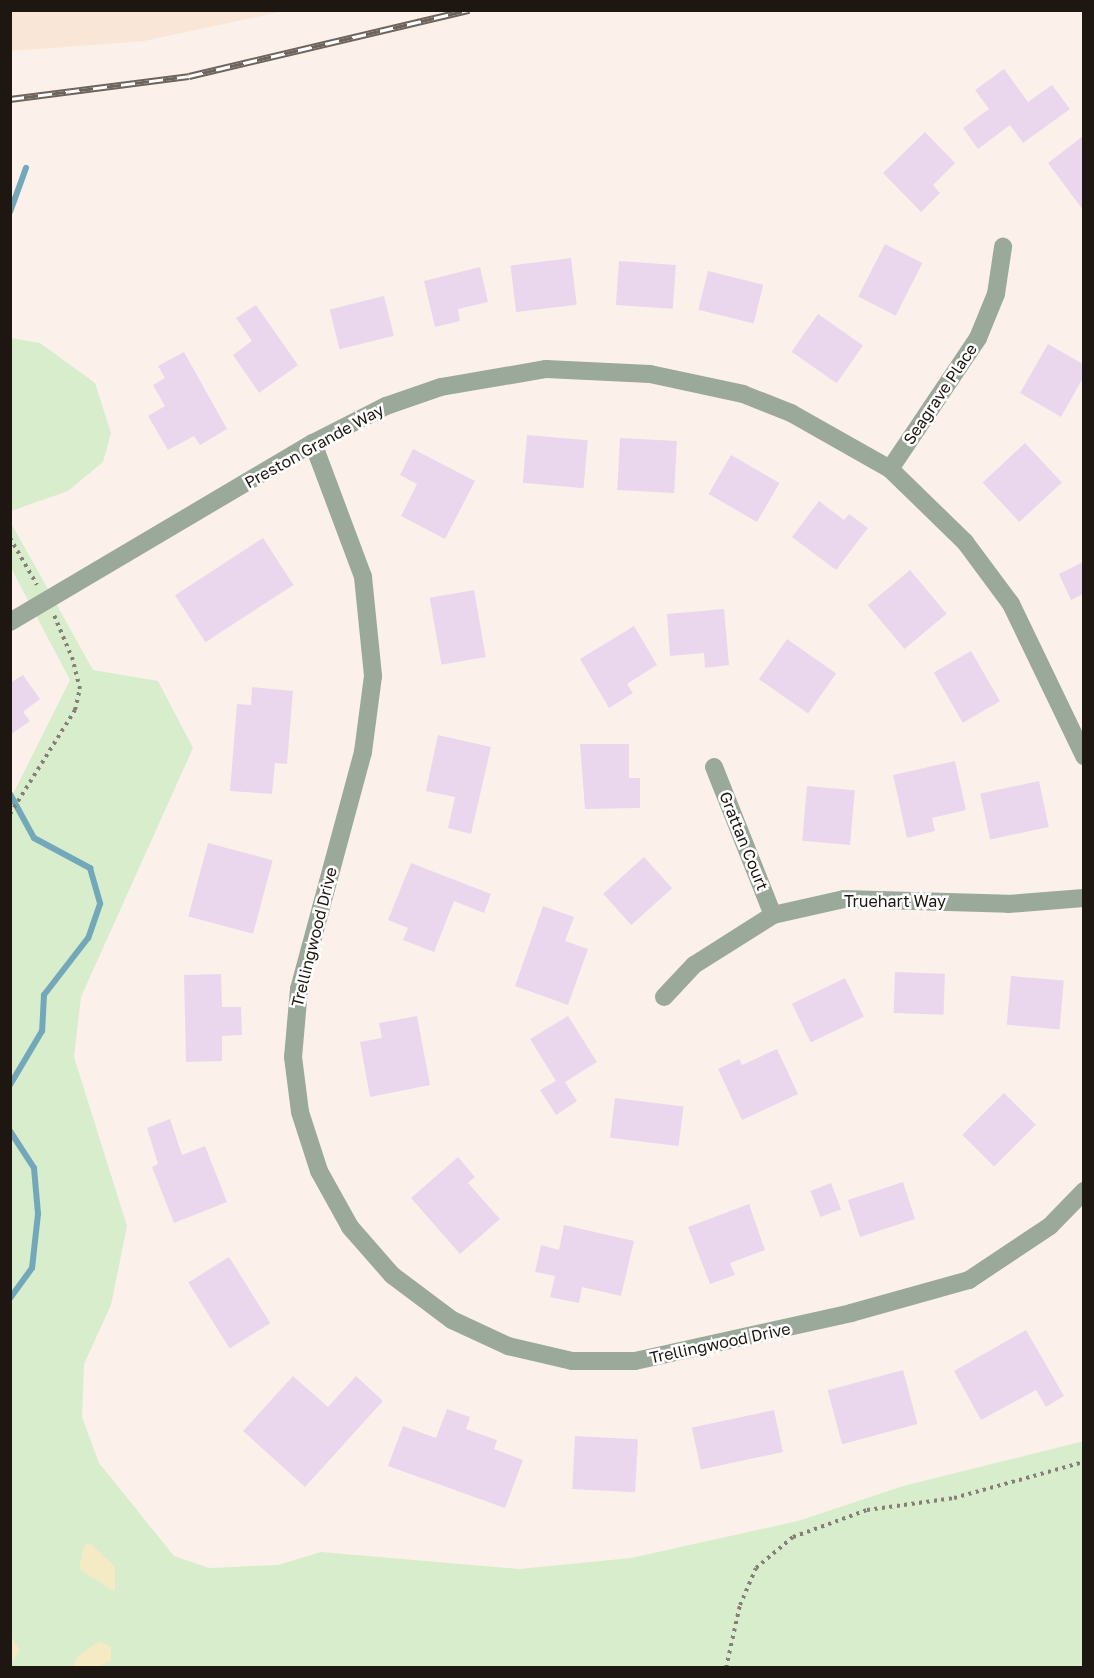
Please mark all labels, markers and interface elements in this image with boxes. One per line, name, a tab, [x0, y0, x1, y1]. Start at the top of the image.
street label: Seagrave Place	[899, 340, 981, 448]
street label: Preston Grande Way	[241, 400, 387, 492]
street label: Grattan Court	[715, 789, 773, 893]
street label: Trellingwood Drive	[287, 865, 341, 1009]
street label: Truehart Way	[844, 891, 946, 911]
street label: Trellingwood Drive	[648, 1319, 792, 1367]

